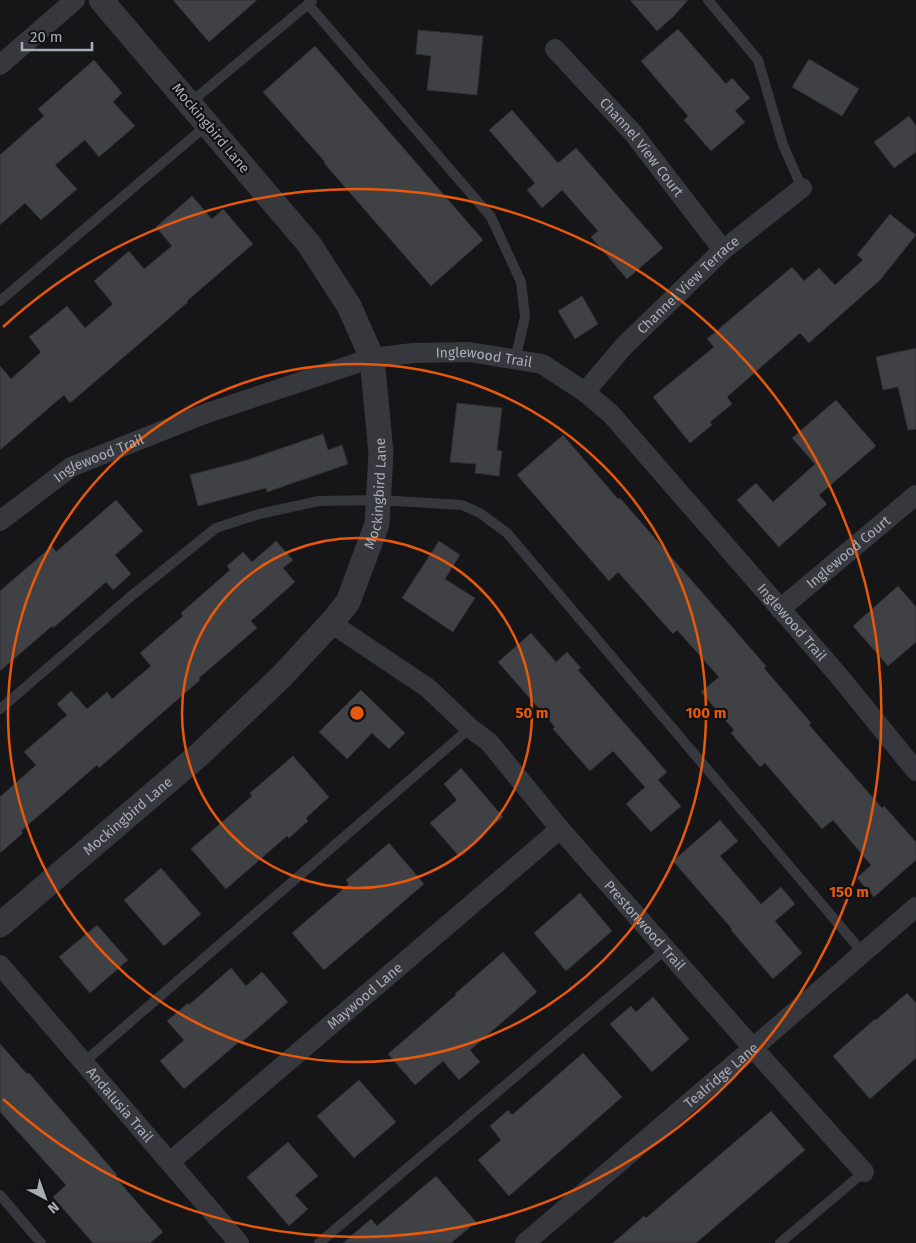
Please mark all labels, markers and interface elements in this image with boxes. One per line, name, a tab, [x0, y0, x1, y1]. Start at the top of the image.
scale bar	[22, 20, 92, 52]
text: 20 m	[30, 28, 63, 46]
street label: Mockingbird Lane	[168, 80, 253, 177]
street label: Channel View Court	[596, 94, 687, 201]
street label: Channel View Terrace	[634, 232, 743, 338]
street label: Inglewood Trail	[435, 344, 533, 371]
street label: Inglewood Trail	[50, 431, 146, 486]
street label: Mockingbird Lane	[361, 437, 390, 551]
street label: Inglewood Court	[803, 512, 895, 592]
street label: Inglewood Trail	[753, 580, 830, 665]
centre of rings	[348, 704, 366, 722]
text: 50 m	[515, 704, 549, 722]
text: 100 m	[686, 704, 726, 722]
street label: Mockingbird Lane	[80, 773, 176, 859]
street label: Prestonwood Trail	[600, 877, 689, 974]
text: 150 m	[829, 883, 869, 901]
street label: Maywood Lane	[324, 959, 406, 1033]
street label: Tealridge Lane	[681, 1039, 762, 1112]
street label: Andalusia Trail	[83, 1064, 157, 1146]
north arrow	[20, 1173, 70, 1223]
text: N	[44, 1198, 62, 1217]

